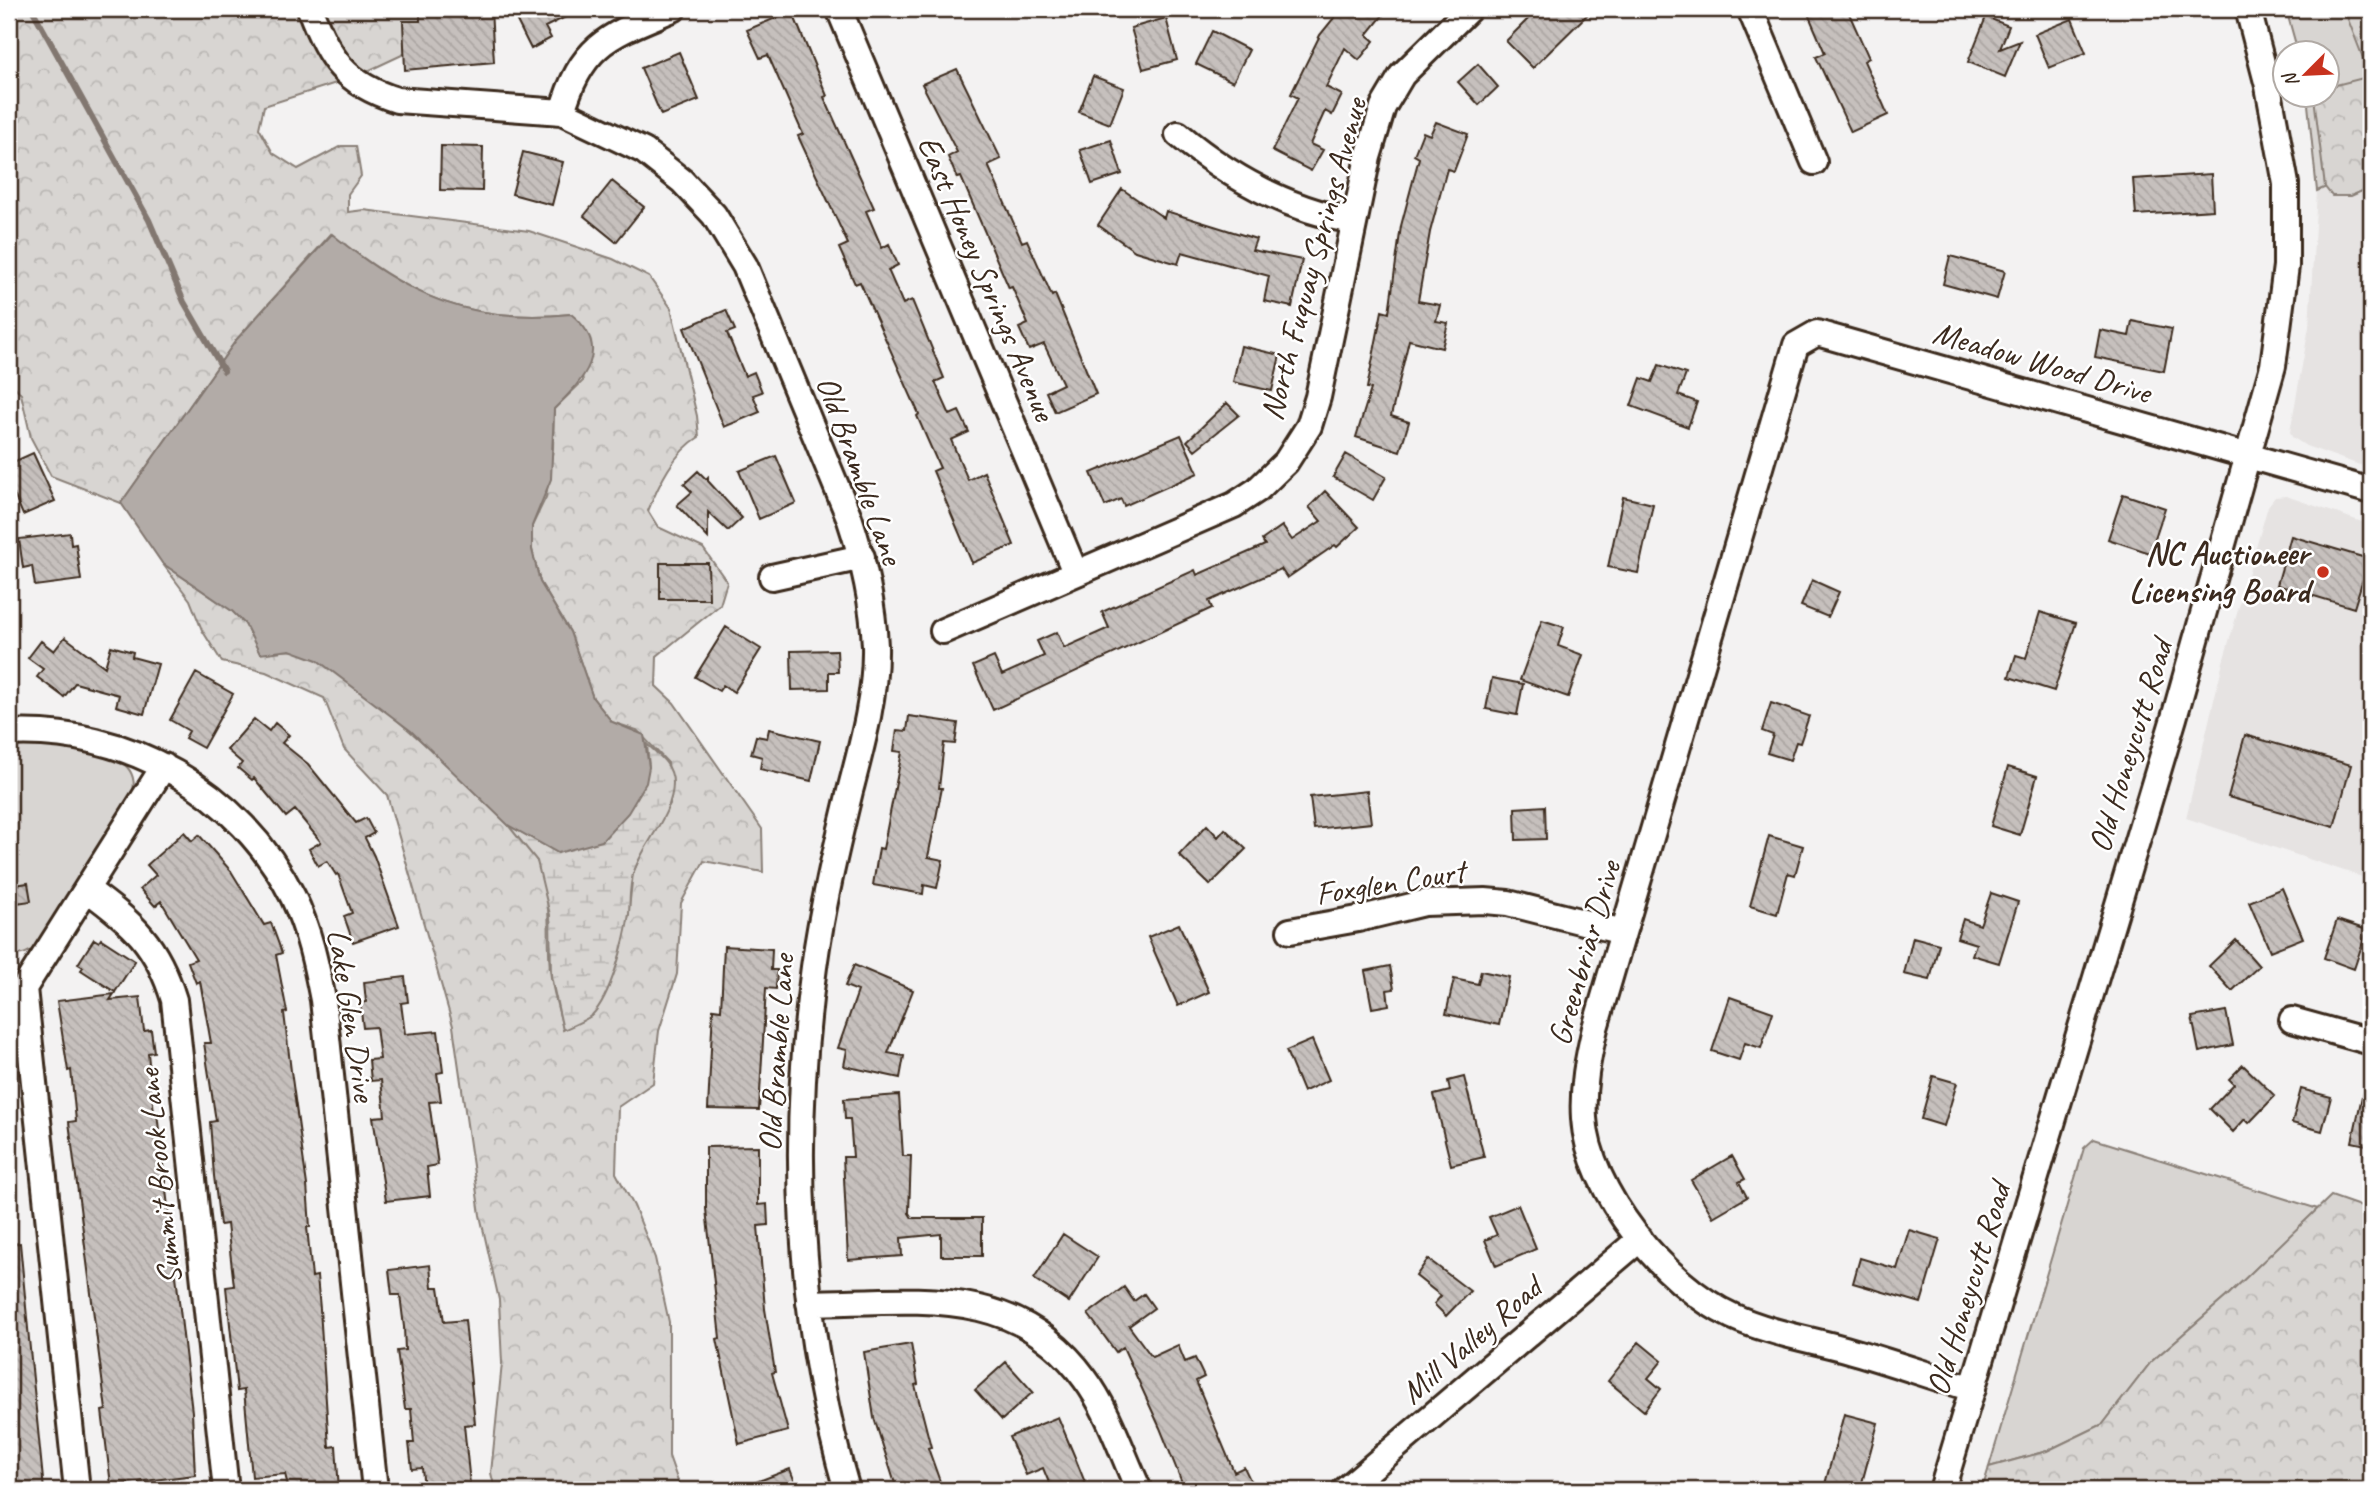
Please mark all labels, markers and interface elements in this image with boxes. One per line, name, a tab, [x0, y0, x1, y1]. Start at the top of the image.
north arrow	[2272, 38, 2342, 108]
text: N	[2277, 67, 2305, 91]
street label: North Fuquay Springs Avenue	[1250, 91, 1377, 425]
street label: East Honey Springs Avenue	[908, 129, 1067, 429]
street label: Meadow Wood Drive	[1928, 311, 2158, 414]
street label: Old Bramble Lane	[807, 370, 914, 572]
place label: NC Auctioneer Licensing Board	[2129, 532, 2315, 612]
marker: NC Auctioneer Licensing Board	[2315, 564, 2331, 580]
street label: Old Honeycutt Road	[2078, 630, 2184, 857]
street label: Foxglen Court	[1312, 849, 1472, 915]
street label: Greenbriar Drive	[1538, 854, 1631, 1050]
street label: Lake Glen Drive	[318, 926, 387, 1106]
street label: Old Bramble Lane	[748, 951, 804, 1153]
street label: Summit Brook Lane	[127, 1065, 191, 1287]
street label: Old Honeycutt Road	[1916, 1173, 2022, 1400]
street label: Mill Valley Road	[1392, 1264, 1554, 1413]

